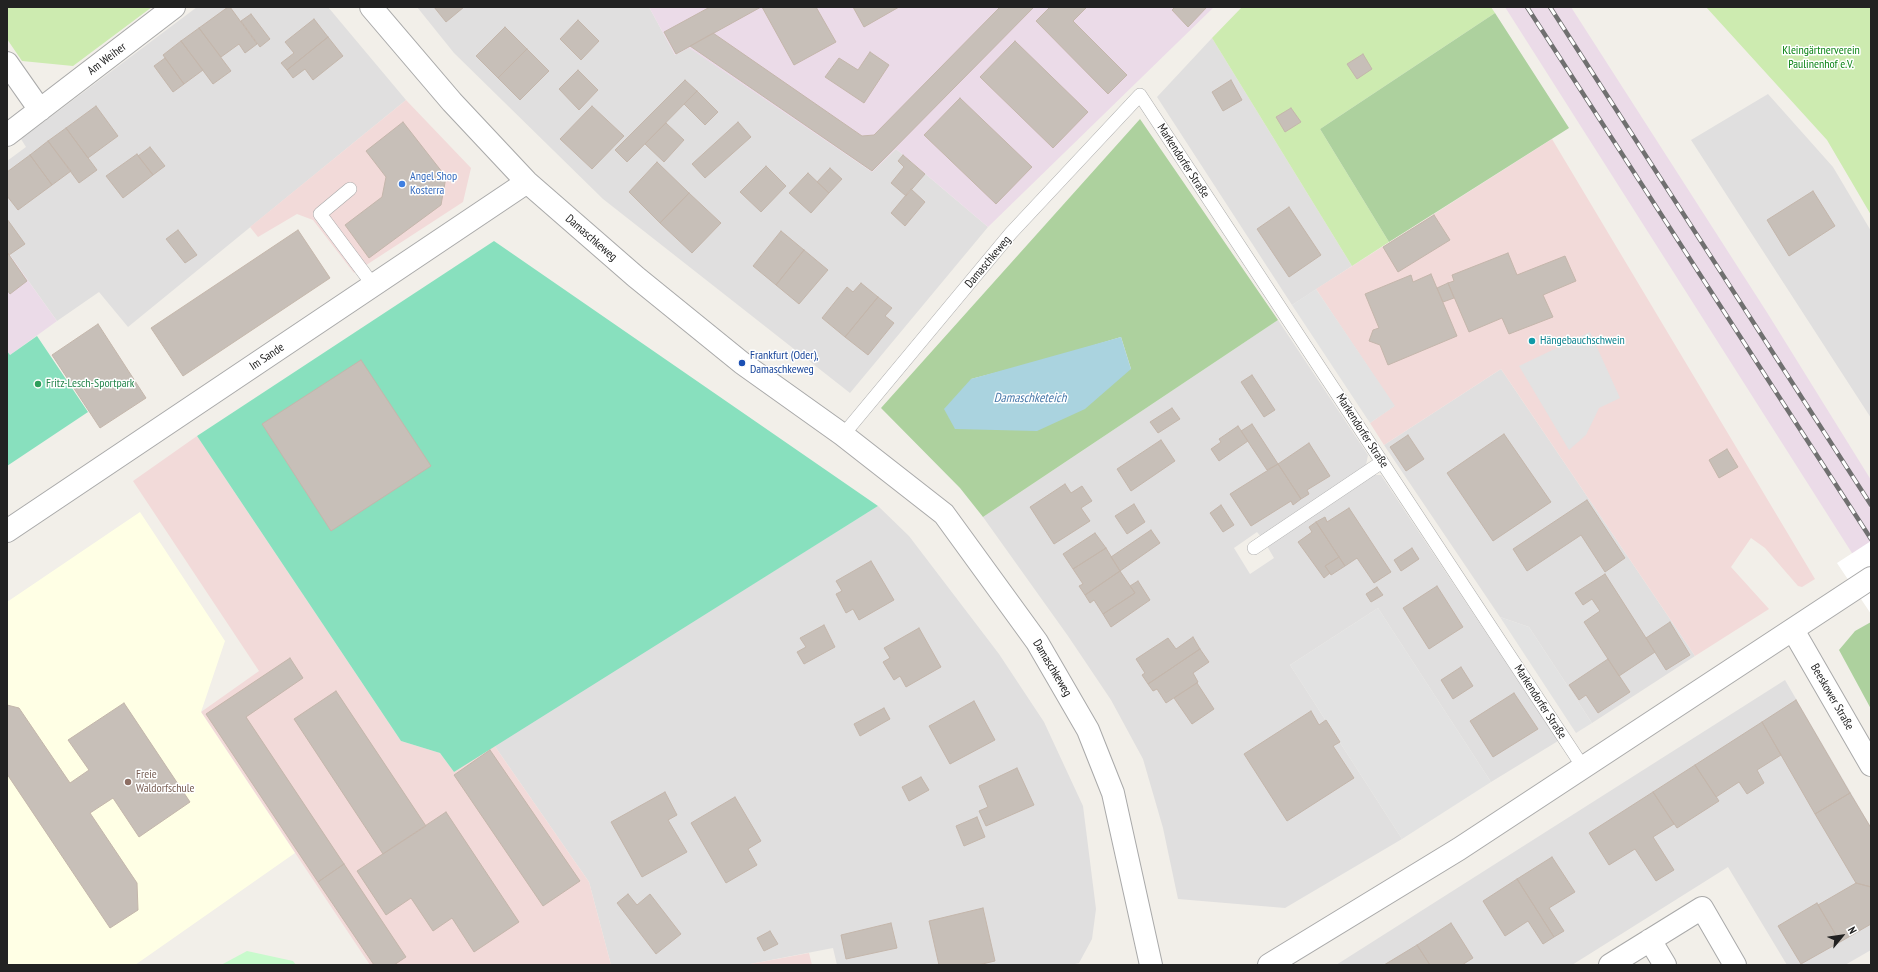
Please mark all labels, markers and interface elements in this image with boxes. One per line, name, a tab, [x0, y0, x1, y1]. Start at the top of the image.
street label: Am Weiher	[85, 40, 129, 78]
park label: Kleingärtnerverein Paulinenhof e.V.	[1782, 44, 1860, 72]
street label: Markendorfer Straße	[1154, 121, 1212, 201]
place label: Angel Shop Kosterra	[410, 170, 457, 198]
marker: Angel Shop Kosterra	[397, 179, 407, 189]
street label: Damaschkeweg	[562, 212, 620, 264]
street label: Damaschkeweg	[962, 233, 1014, 291]
place label: Hängebauchschwein	[1540, 334, 1625, 348]
marker: Hängebauchschwein	[1527, 336, 1537, 346]
street label: Im Sande	[247, 340, 287, 374]
place label: Frankfurt (Oder), Damaschkeweg	[750, 349, 819, 377]
marker: Frankfurt (Oder), Damaschkeweg	[737, 358, 747, 368]
place label: Fritz-Lesch-Sportpark	[46, 377, 134, 391]
marker: Fritz-Lesch-Sportpark	[33, 379, 43, 389]
water label: Damaschketeich	[994, 390, 1066, 406]
street label: Markendorfer Straße	[1333, 391, 1391, 471]
street label: Damaschkeweg	[1029, 637, 1075, 699]
street label: Beeskower Straße	[1807, 661, 1857, 733]
street label: Markendorfer Straße	[1511, 662, 1569, 742]
place label: Freie Waldorfschule	[136, 768, 195, 796]
marker: Freie Waldorfschule	[123, 777, 133, 787]
north arrow	[1822, 916, 1862, 956]
text: N	[1845, 924, 1860, 936]

